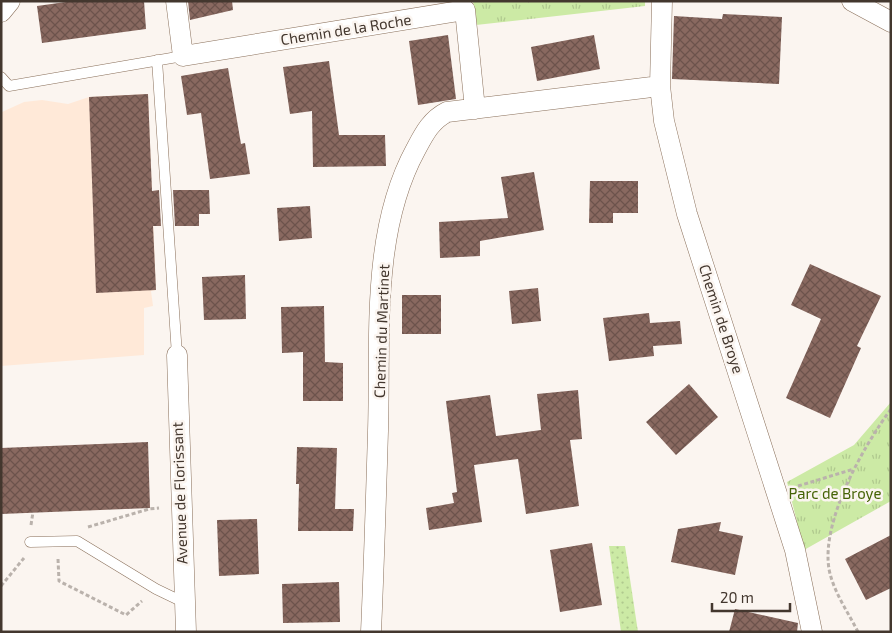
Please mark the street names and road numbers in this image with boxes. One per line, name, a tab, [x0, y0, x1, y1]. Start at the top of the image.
street label: Chemin de la Roche	[279, 10, 412, 48]
street label: Chemin de Broye	[696, 262, 748, 376]
street label: Chemin du Martinet	[370, 263, 392, 398]
street label: Avenue de Florissant	[168, 421, 190, 564]

